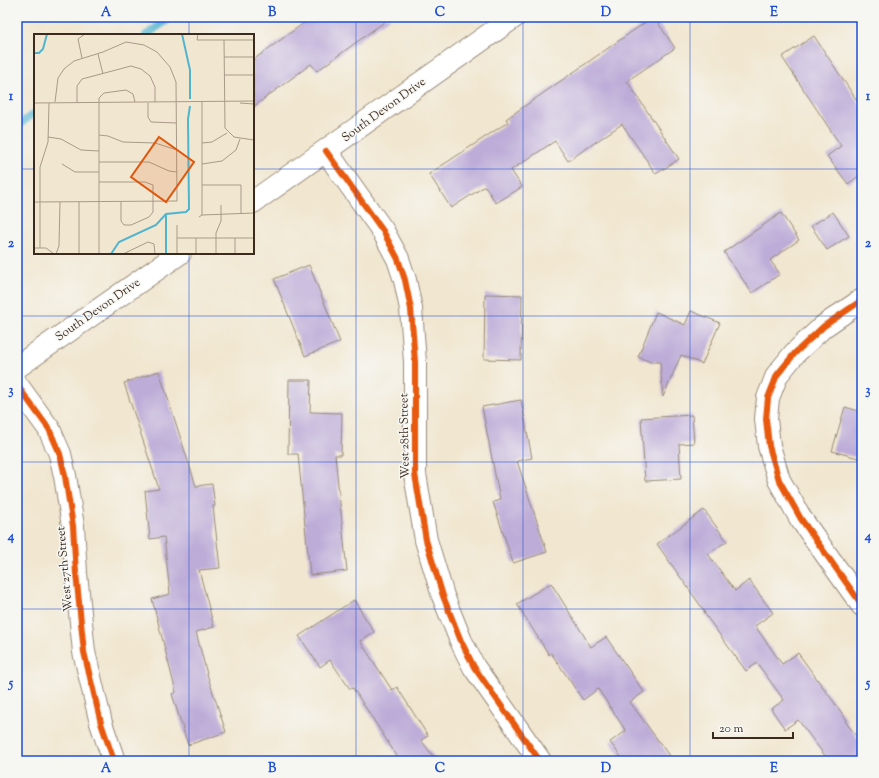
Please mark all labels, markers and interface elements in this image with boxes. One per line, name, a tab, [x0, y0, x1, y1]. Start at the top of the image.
text: A	[101, 4, 112, 22]
text: B	[268, 4, 277, 22]
text: C	[435, 4, 445, 22]
text: D	[601, 4, 611, 22]
text: E	[770, 4, 778, 22]
inset map	[34, 34, 254, 254]
street label: South Devon Drive	[338, 73, 430, 147]
text: 1	[9, 88, 14, 106]
text: 1	[866, 88, 871, 106]
text: 2	[8, 235, 15, 253]
text: 2	[865, 235, 872, 253]
street label: South Devon Drive	[52, 274, 145, 346]
text: 3	[8, 382, 14, 400]
text: 3	[865, 382, 871, 400]
street label: West 28th Street	[395, 393, 415, 479]
street label: West 27th Street	[52, 526, 78, 612]
text: 4	[7, 528, 15, 546]
text: 4	[864, 528, 872, 546]
text: 5	[8, 675, 14, 693]
text: 5	[865, 675, 871, 693]
scale bar	[713, 714, 793, 740]
text: 20 m	[719, 720, 744, 738]
text: A	[101, 760, 112, 778]
text: B	[268, 760, 277, 778]
text: C	[435, 760, 445, 778]
text: D	[601, 760, 611, 778]
text: E	[770, 760, 778, 778]

